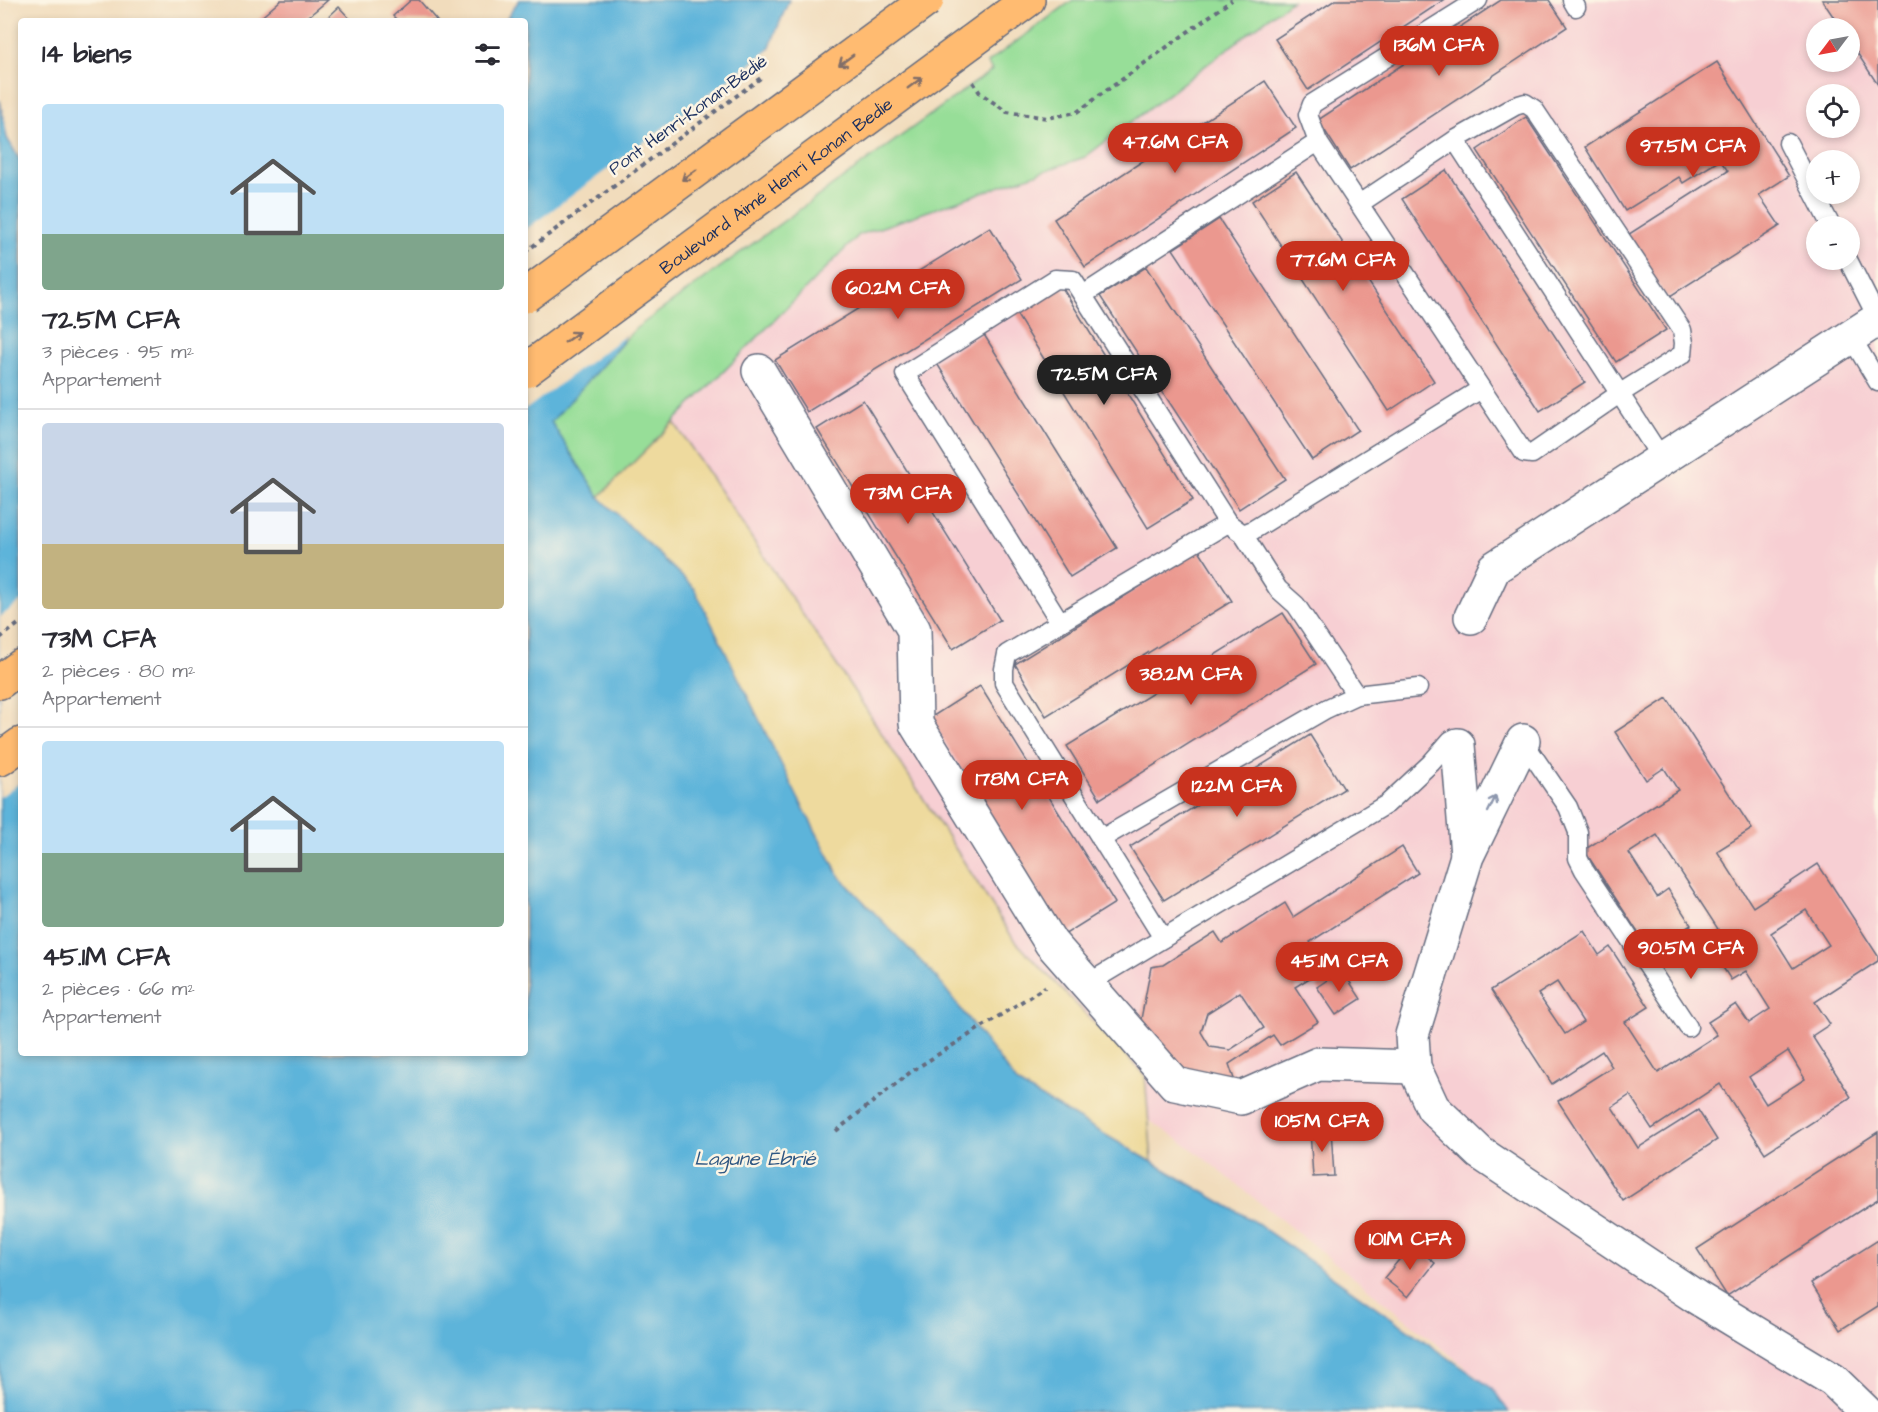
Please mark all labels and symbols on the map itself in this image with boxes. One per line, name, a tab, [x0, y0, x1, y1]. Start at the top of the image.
north arrow	[1806, 18, 1860, 72]
pin: 136M CFA	[1377, 26, 1501, 77]
street label: Pont Henri-Konan-Bédié	[603, 49, 773, 181]
one-way arrow	[839, 53, 855, 66]
one-way arrow	[906, 77, 922, 90]
street label: Boulevard Aimé Henri Konan Bedie	[654, 91, 898, 280]
pin: 47.6M CFA	[1106, 123, 1244, 174]
pin: 97.5M CFA	[1624, 127, 1762, 178]
one-way arrow	[681, 168, 697, 181]
pin: 77.6M CFA	[1274, 241, 1412, 292]
pin: 60.2M CFA	[829, 269, 967, 320]
one-way arrow	[564, 330, 580, 343]
pin: 72.5M CFA	[1035, 355, 1173, 406]
pin: 73M CFA	[853, 474, 963, 525]
pin: 38.2M CFA	[1122, 655, 1260, 706]
pin: 178M CFA	[960, 760, 1084, 811]
pin: 122M CFA	[1175, 767, 1299, 818]
one-way arrow	[1487, 795, 1499, 813]
pin: 90.5M CFA	[1622, 929, 1760, 980]
pin: 45.1M CFA	[1270, 942, 1408, 993]
pin: 105M CFA	[1260, 1102, 1384, 1153]
water label: Lagune Ébrié	[694, 1145, 817, 1174]
pin: 101M CFA	[1348, 1220, 1472, 1271]

